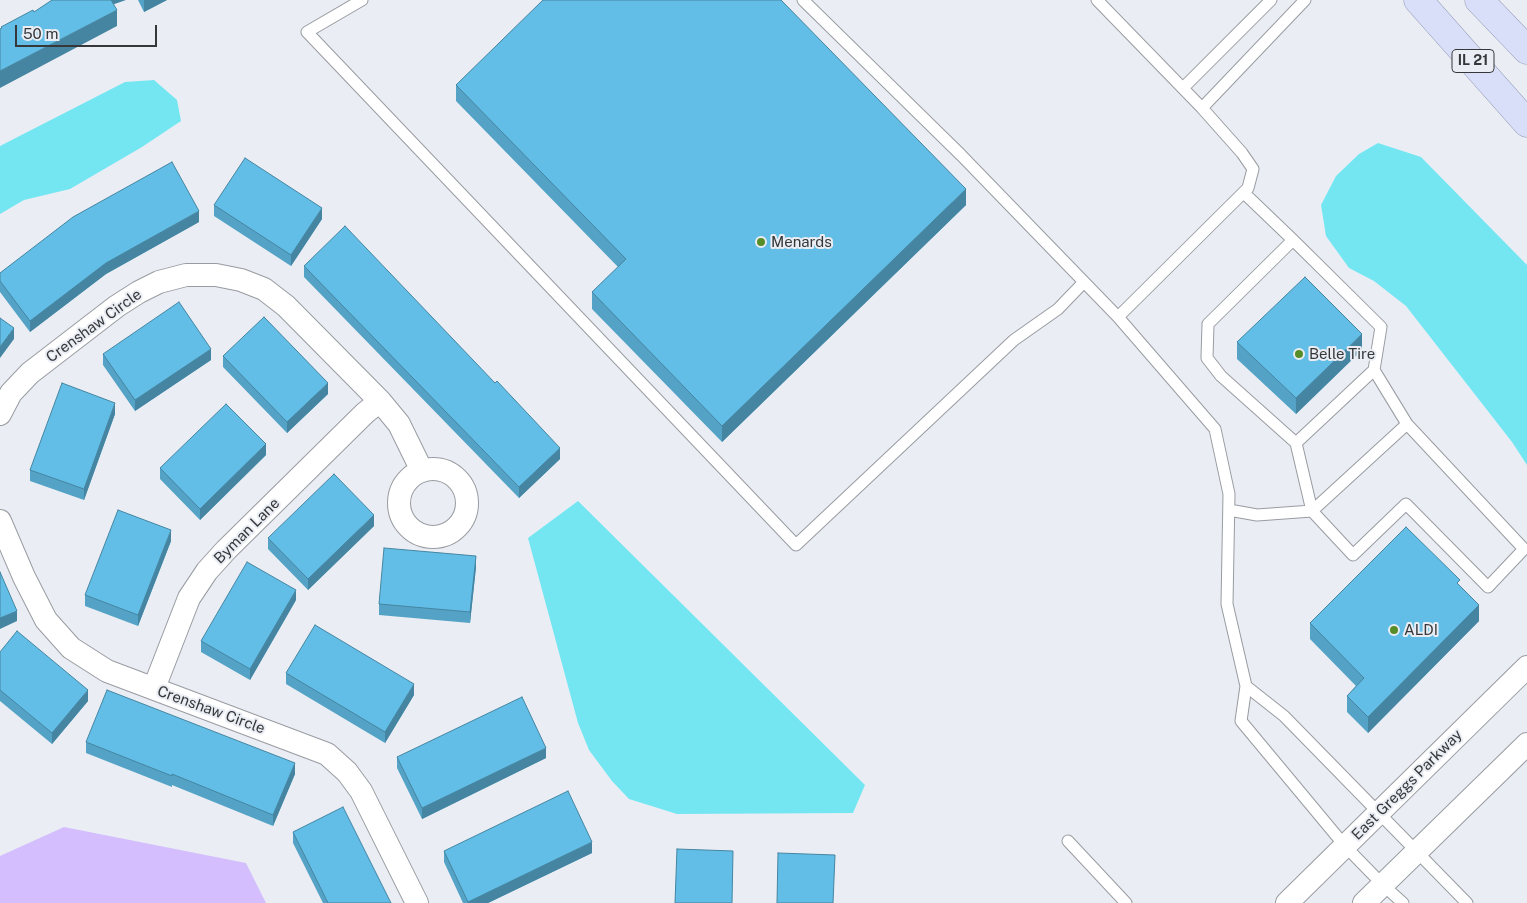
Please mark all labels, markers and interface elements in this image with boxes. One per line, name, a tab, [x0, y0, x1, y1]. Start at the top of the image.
scale bar	[18, 15, 160, 47]
text: 50 m	[23, 25, 58, 42]
road number: IL 21	[1452, 49, 1494, 72]
place label: Menards	[771, 233, 832, 251]
marker: Menards	[755, 236, 767, 248]
street label: Crenshaw Circle	[43, 285, 145, 367]
place label: Belle Tire	[1309, 345, 1375, 363]
marker: Belle Tire	[1293, 348, 1305, 360]
street label: Byman Lane	[210, 494, 284, 568]
place label: ALDI	[1404, 621, 1438, 639]
marker: ALDI	[1388, 624, 1400, 636]
street label: Crenshaw Circle	[155, 682, 267, 738]
street label: East Greggs Parkway	[1348, 726, 1466, 844]

